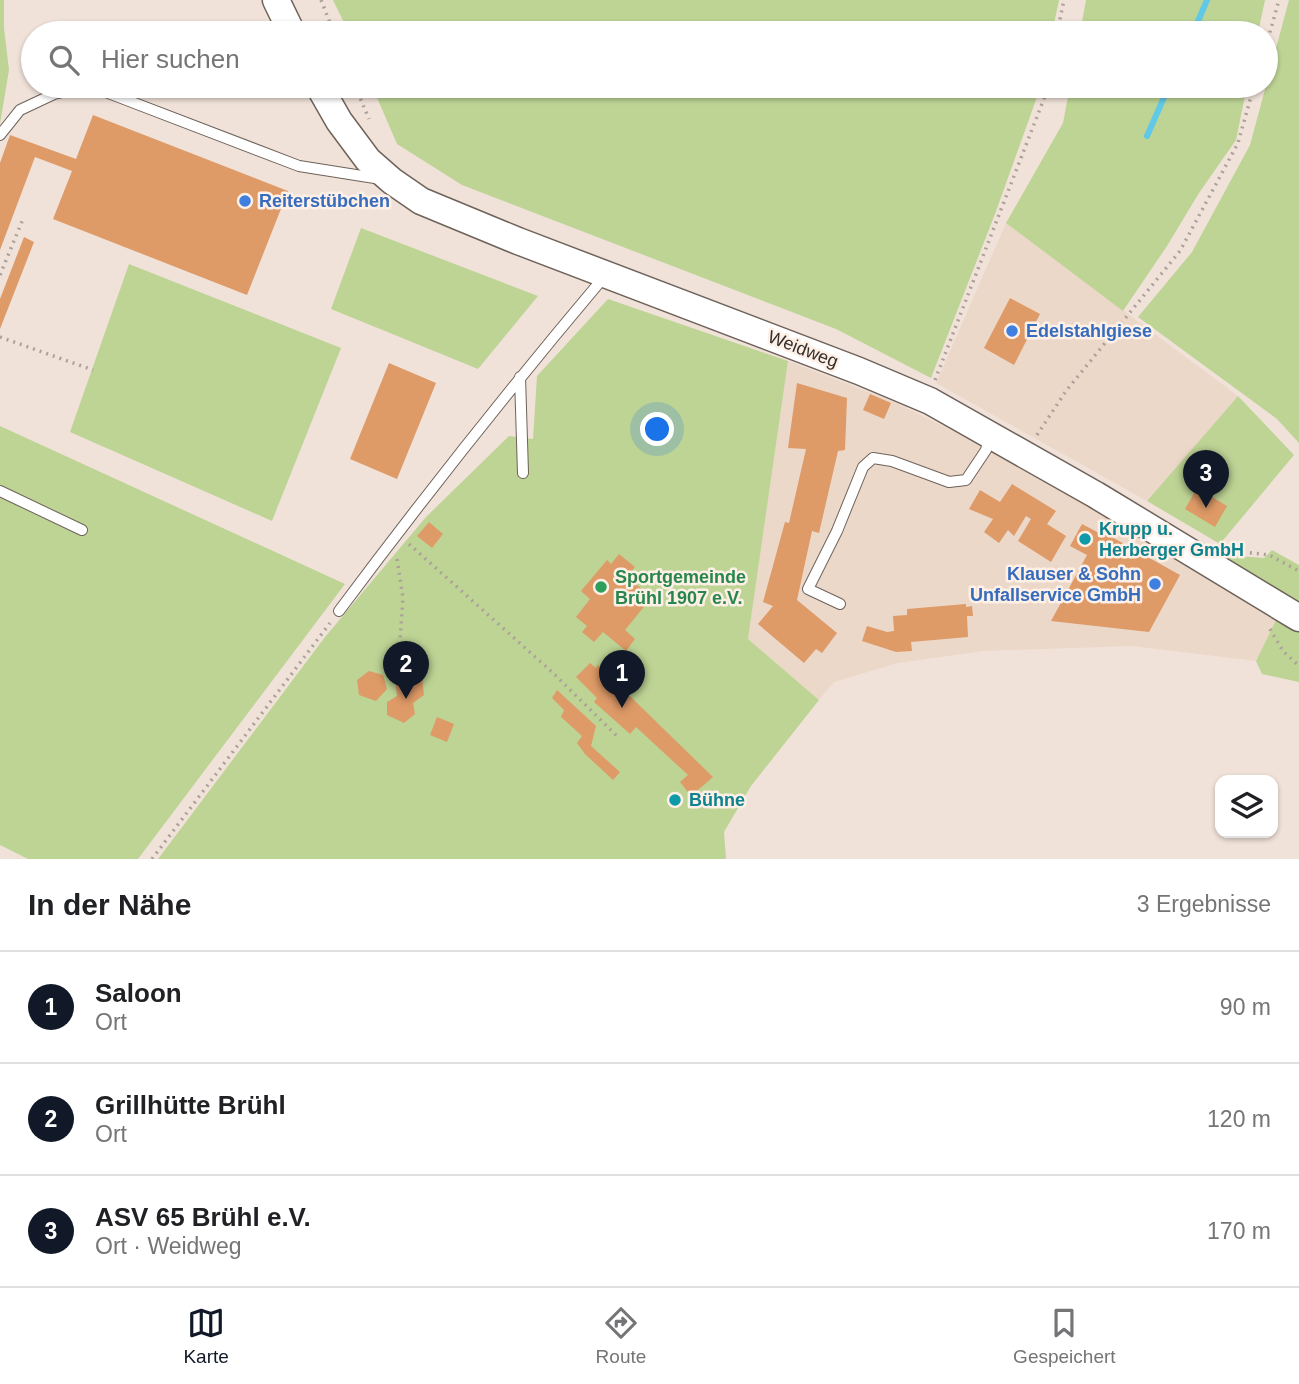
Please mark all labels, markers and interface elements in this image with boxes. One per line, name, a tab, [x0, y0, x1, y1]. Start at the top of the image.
search box	[21, 21, 1278, 98]
icon: search	[45, 41, 83, 79]
text: Hier suchen	[101, 44, 240, 74]
place label: Reiterstübchen	[259, 191, 390, 211]
marker: Reiterstübchen	[237, 193, 253, 209]
place label: Edelstahlgiese	[1026, 321, 1152, 341]
marker: Edelstahlgiese	[1004, 323, 1020, 339]
street label: Weidweg	[765, 326, 841, 372]
your location	[640, 412, 674, 446]
pin: 3	[1183, 450, 1229, 508]
place label: Krupp u. Herberger GmbH	[1099, 519, 1244, 560]
marker: Krupp u. Herberger GmbH	[1077, 531, 1093, 547]
place label: Klauser & Sohn Unfallservice GmbH	[970, 564, 1141, 605]
place label: Sportgemeinde Brühl 1907 e.V.	[615, 567, 746, 608]
marker: Klauser & Sohn Unfallservice GmbH	[1147, 576, 1163, 592]
marker: Sportgemeinde Brühl 1907 e.V.	[593, 579, 609, 595]
pin: 2	[383, 641, 429, 699]
pin: 1	[599, 650, 645, 708]
map controls	[1215, 775, 1278, 838]
button: layers	[1215, 775, 1278, 838]
place label: Bühne	[689, 790, 745, 810]
marker: Bühne	[667, 792, 683, 808]
text: In der Nähe	[28, 888, 191, 921]
text: 3 Ergebnisse	[1137, 891, 1271, 917]
text: Saloon	[95, 978, 182, 1008]
text: 1	[45, 994, 57, 1020]
text: 90 m	[1220, 994, 1271, 1020]
text: Ort	[95, 1009, 127, 1035]
text: Grillhütte Brühl	[95, 1090, 286, 1120]
text: 2	[45, 1106, 57, 1132]
text: 120 m	[1207, 1106, 1271, 1132]
text: Ort	[95, 1121, 127, 1147]
text: ASV 65 Brühl e.V.	[95, 1202, 311, 1232]
text: 3	[45, 1218, 57, 1244]
text: 170 m	[1207, 1218, 1271, 1244]
text: Ort · Weidweg	[95, 1233, 242, 1259]
tab: Karte	[183, 1304, 229, 1368]
tab: Route	[596, 1304, 646, 1368]
tab: Gespeichert	[1013, 1304, 1116, 1368]

